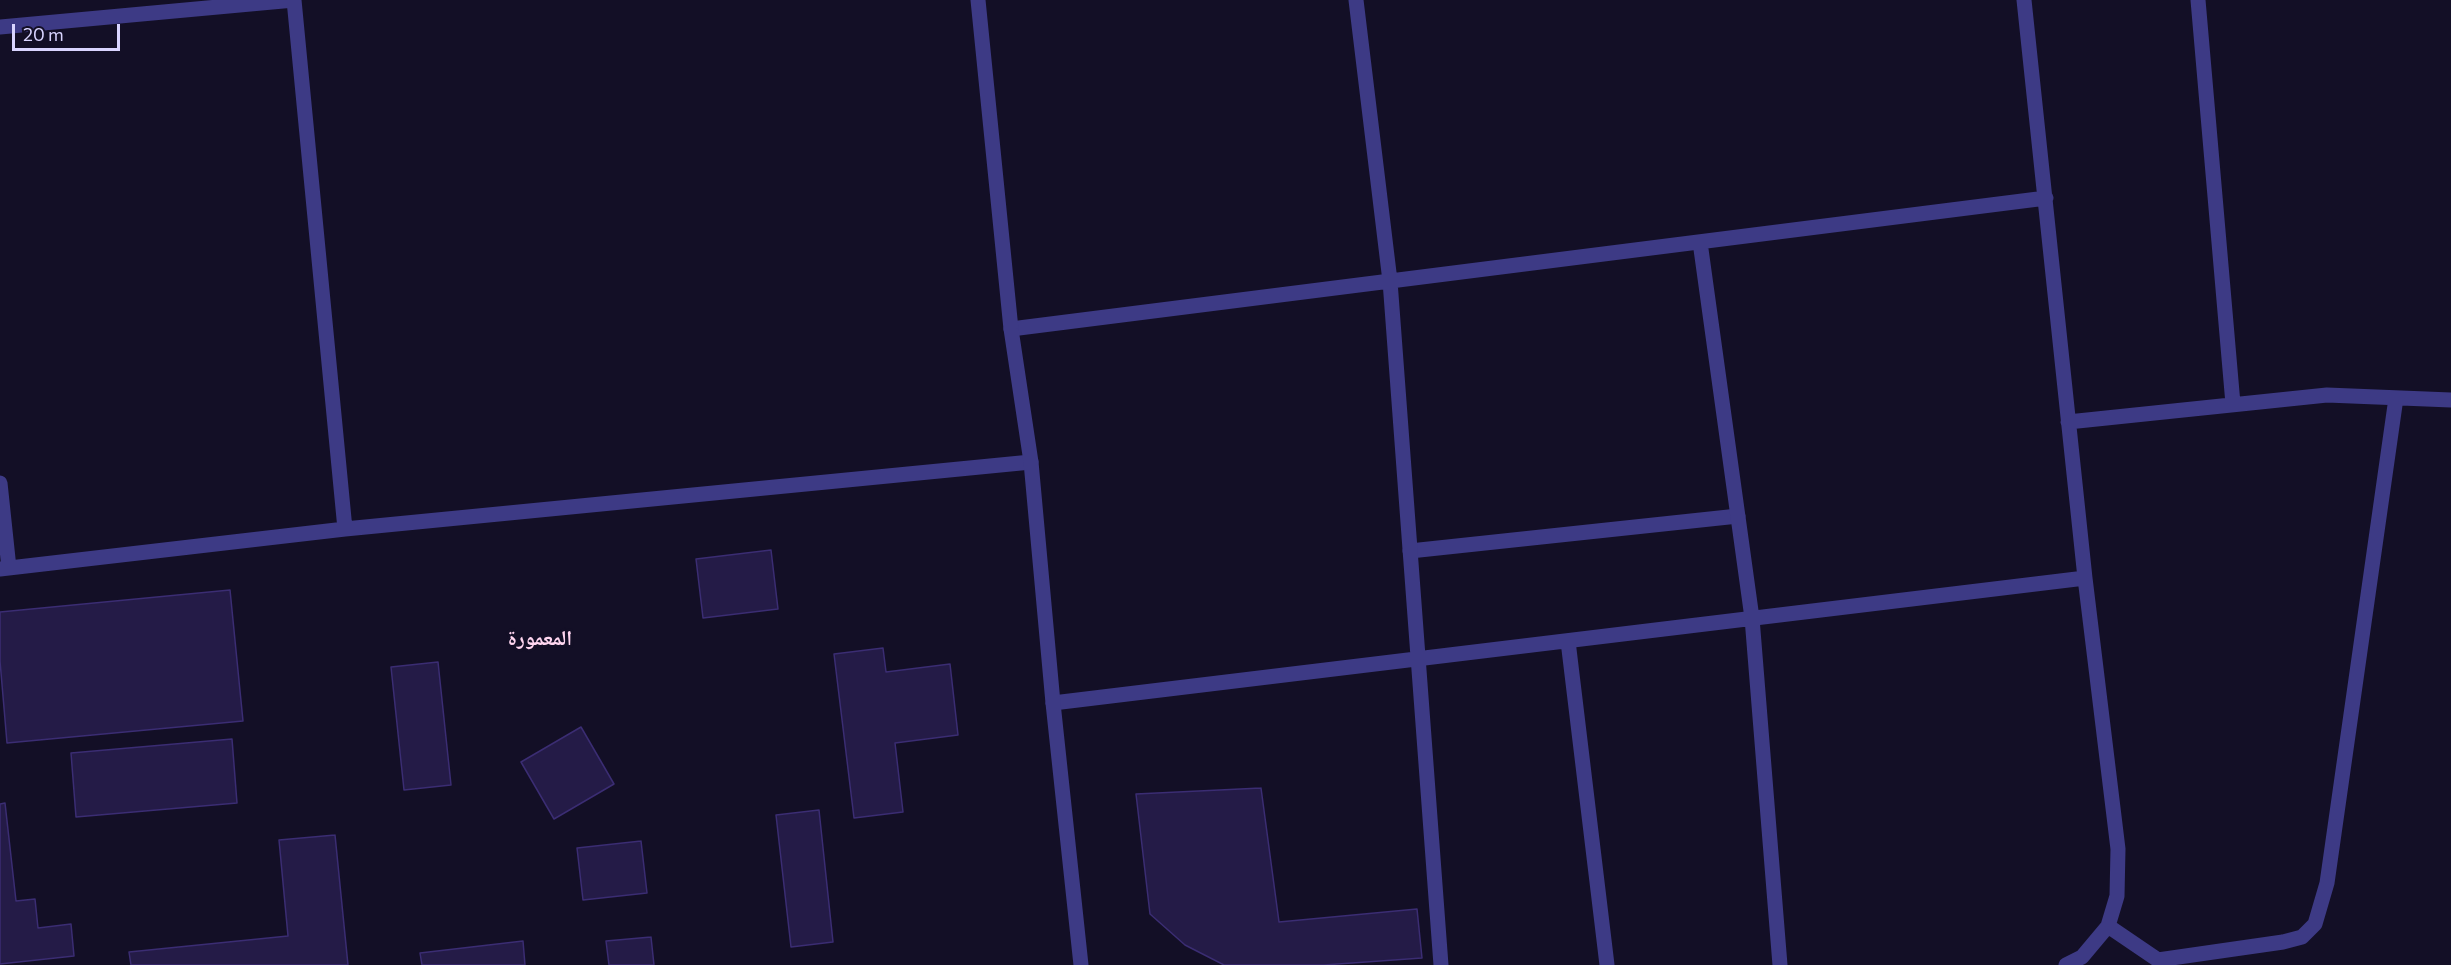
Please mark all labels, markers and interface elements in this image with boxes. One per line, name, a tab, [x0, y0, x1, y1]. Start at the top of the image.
scale bar	[15, 12, 123, 50]
text: 20 m	[23, 23, 64, 45]
district label: المعمورة	[508, 625, 572, 651]

